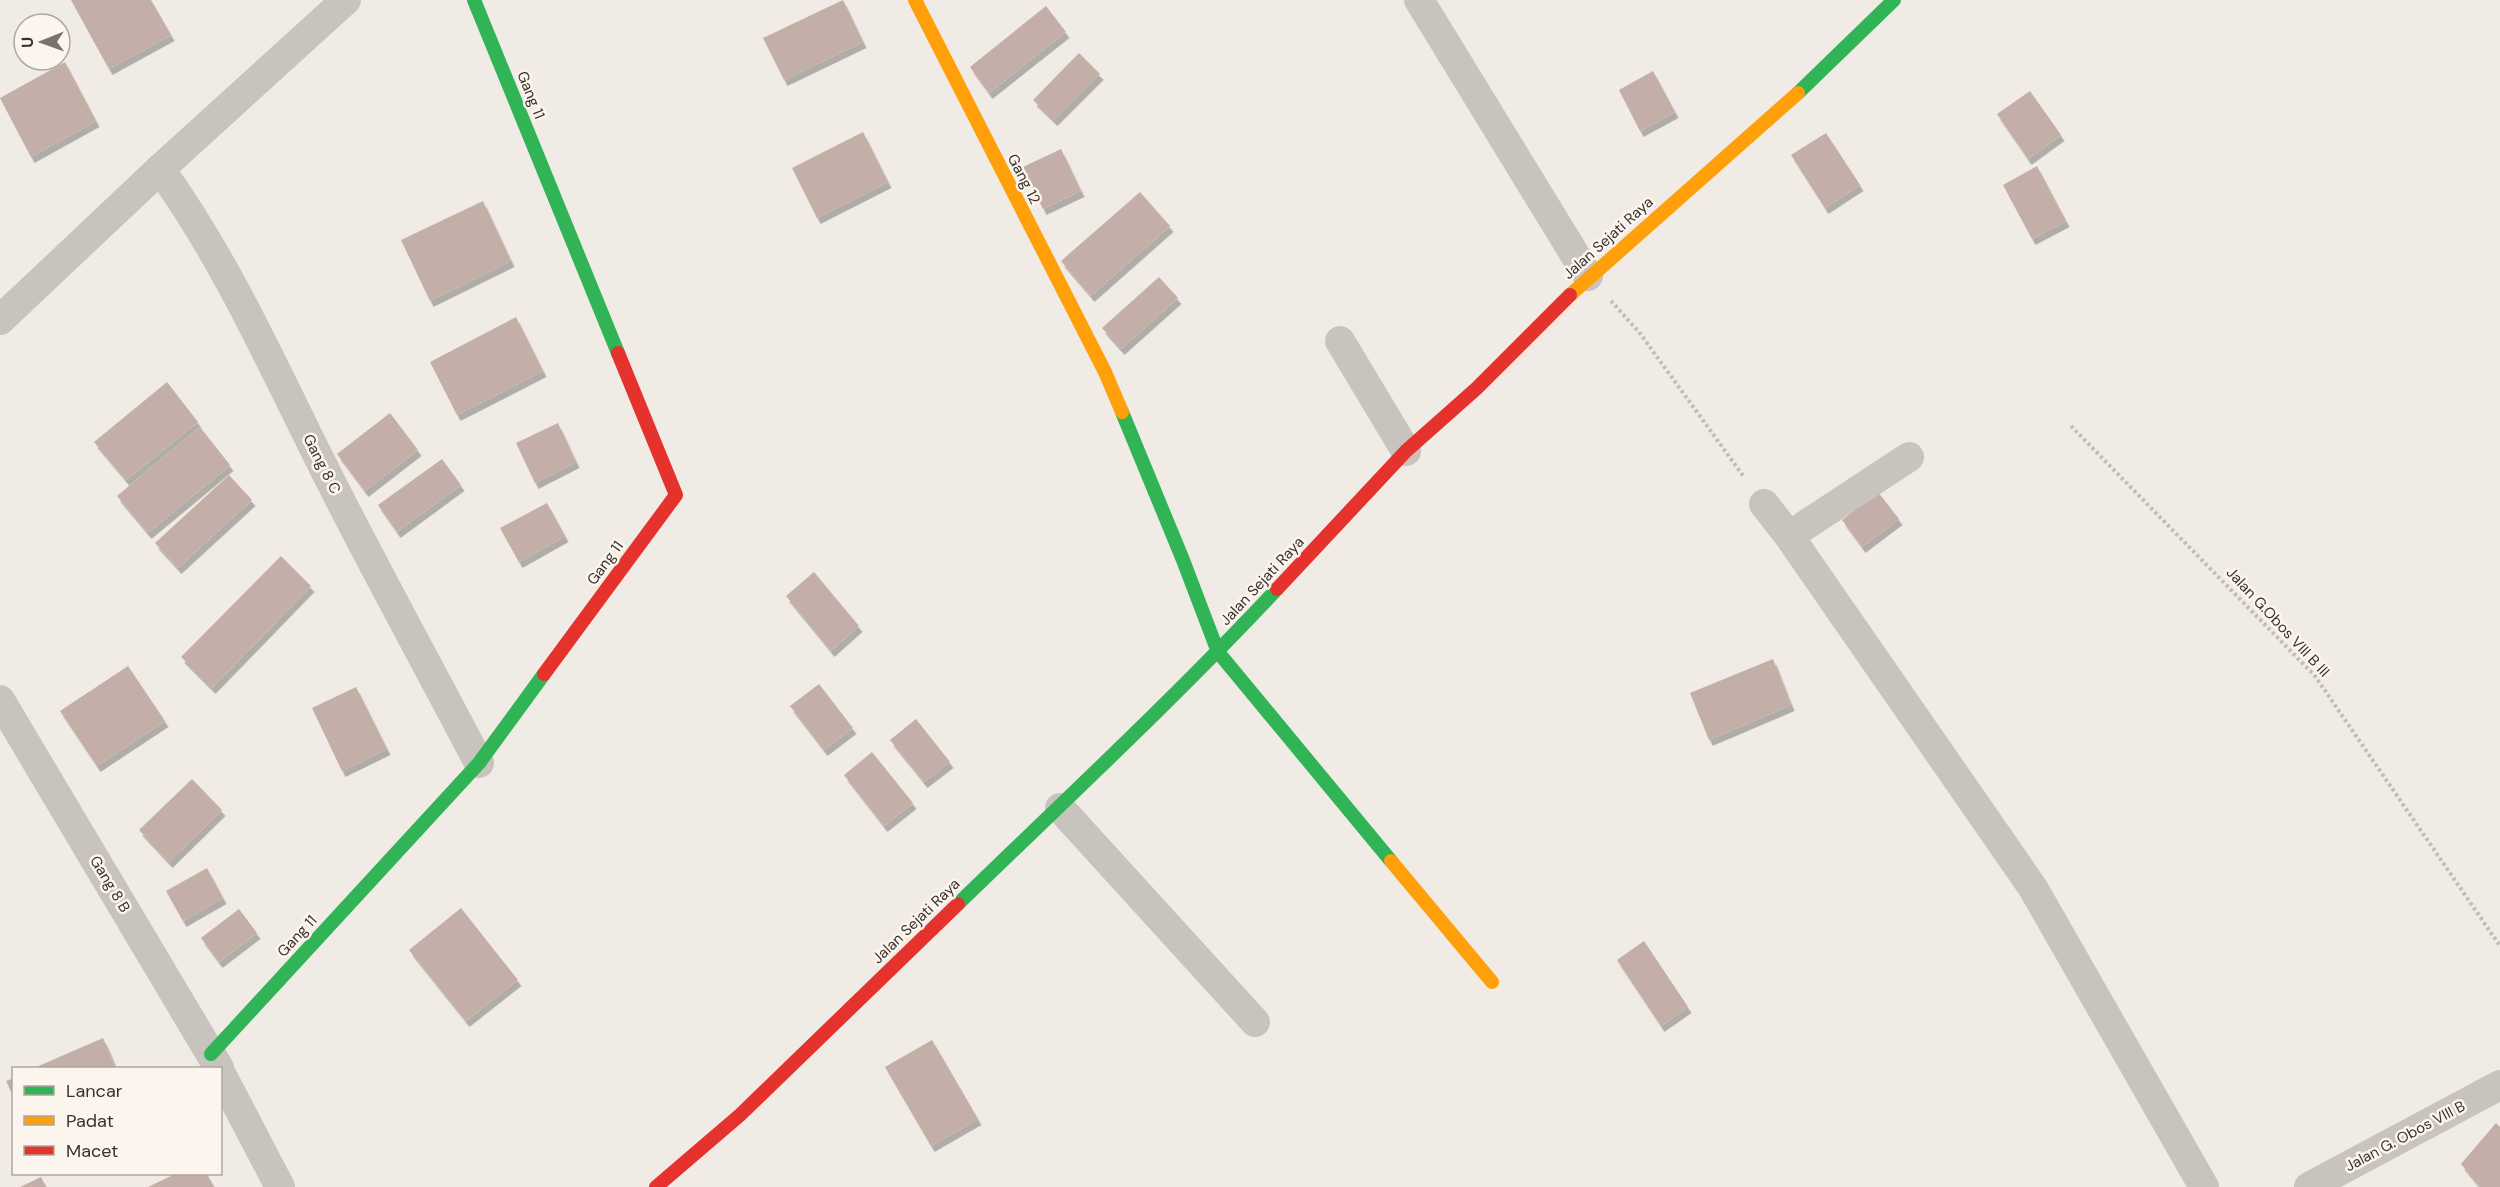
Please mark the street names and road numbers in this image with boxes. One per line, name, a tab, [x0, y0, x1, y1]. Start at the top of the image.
street label: Gang 11	[512, 68, 550, 122]
street label: Gang 12	[1003, 150, 1045, 208]
street label: Jalan Sejati Raya	[1559, 192, 1657, 284]
street label: Gang 8 C	[298, 431, 346, 497]
street label: Jalan Sejati Raya	[1216, 532, 1308, 630]
street label: Gang 11	[582, 537, 628, 589]
street label: Jalan G.Obos VIII B III	[2222, 563, 2334, 681]
street label: Gang 8 B	[85, 852, 135, 916]
street label: Jalan Sejati Raya	[868, 874, 964, 968]
street label: Gang 11	[273, 911, 321, 961]
street label: Jalan G. Obos VIII B	[2342, 1096, 2468, 1176]

